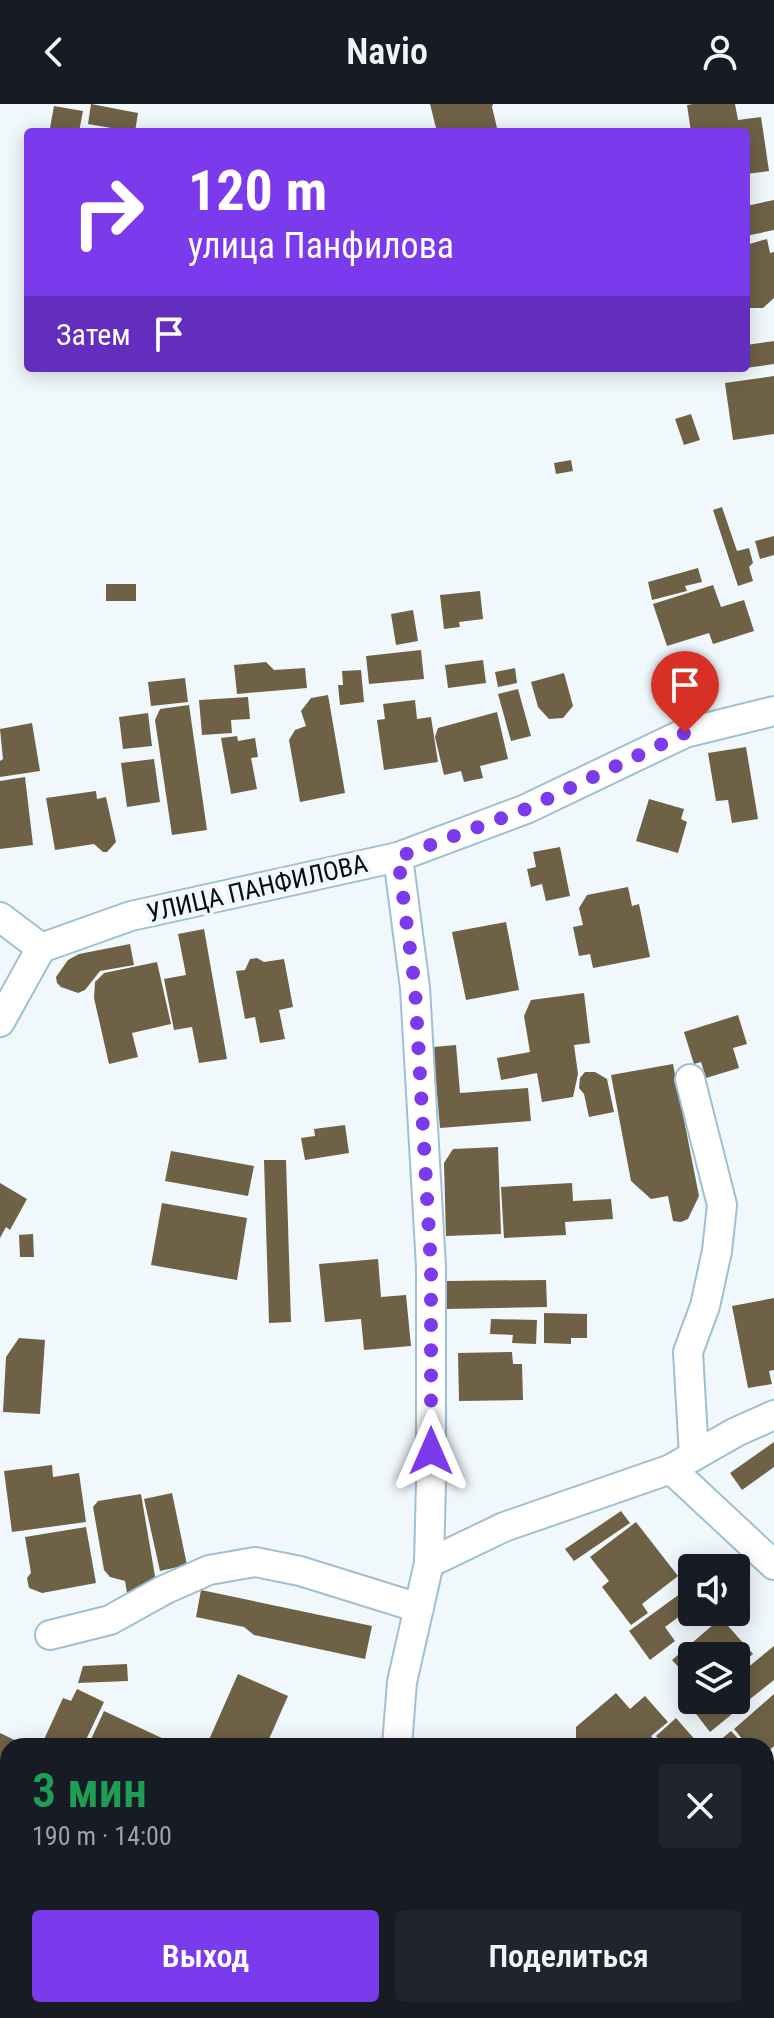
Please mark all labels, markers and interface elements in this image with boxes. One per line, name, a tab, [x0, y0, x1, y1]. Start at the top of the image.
icon: back	[32, 30, 76, 74]
icon: person	[698, 30, 742, 74]
text: Navio	[346, 31, 428, 73]
text: 120 m	[188, 158, 327, 224]
icon: right	[56, 160, 160, 264]
text: улица Панфилова	[188, 225, 454, 267]
icon: arrive	[147, 312, 191, 356]
text: Затем	[56, 317, 131, 352]
pin	[651, 651, 719, 733]
icon: arrive	[663, 663, 707, 707]
street label: УЛИЦА ПАНФИЛОВА	[144, 848, 370, 928]
position arrow	[389, 1409, 473, 1493]
map controls	[678, 1554, 750, 1714]
button: sound	[678, 1554, 750, 1626]
button: layers	[678, 1642, 750, 1714]
text: 3 мин	[32, 1762, 147, 1819]
button: close	[658, 1764, 742, 1848]
text: 190 m · 14:00	[32, 1821, 172, 1851]
button: Выход	[32, 1910, 379, 2002]
button: Поделиться	[395, 1910, 742, 2002]

